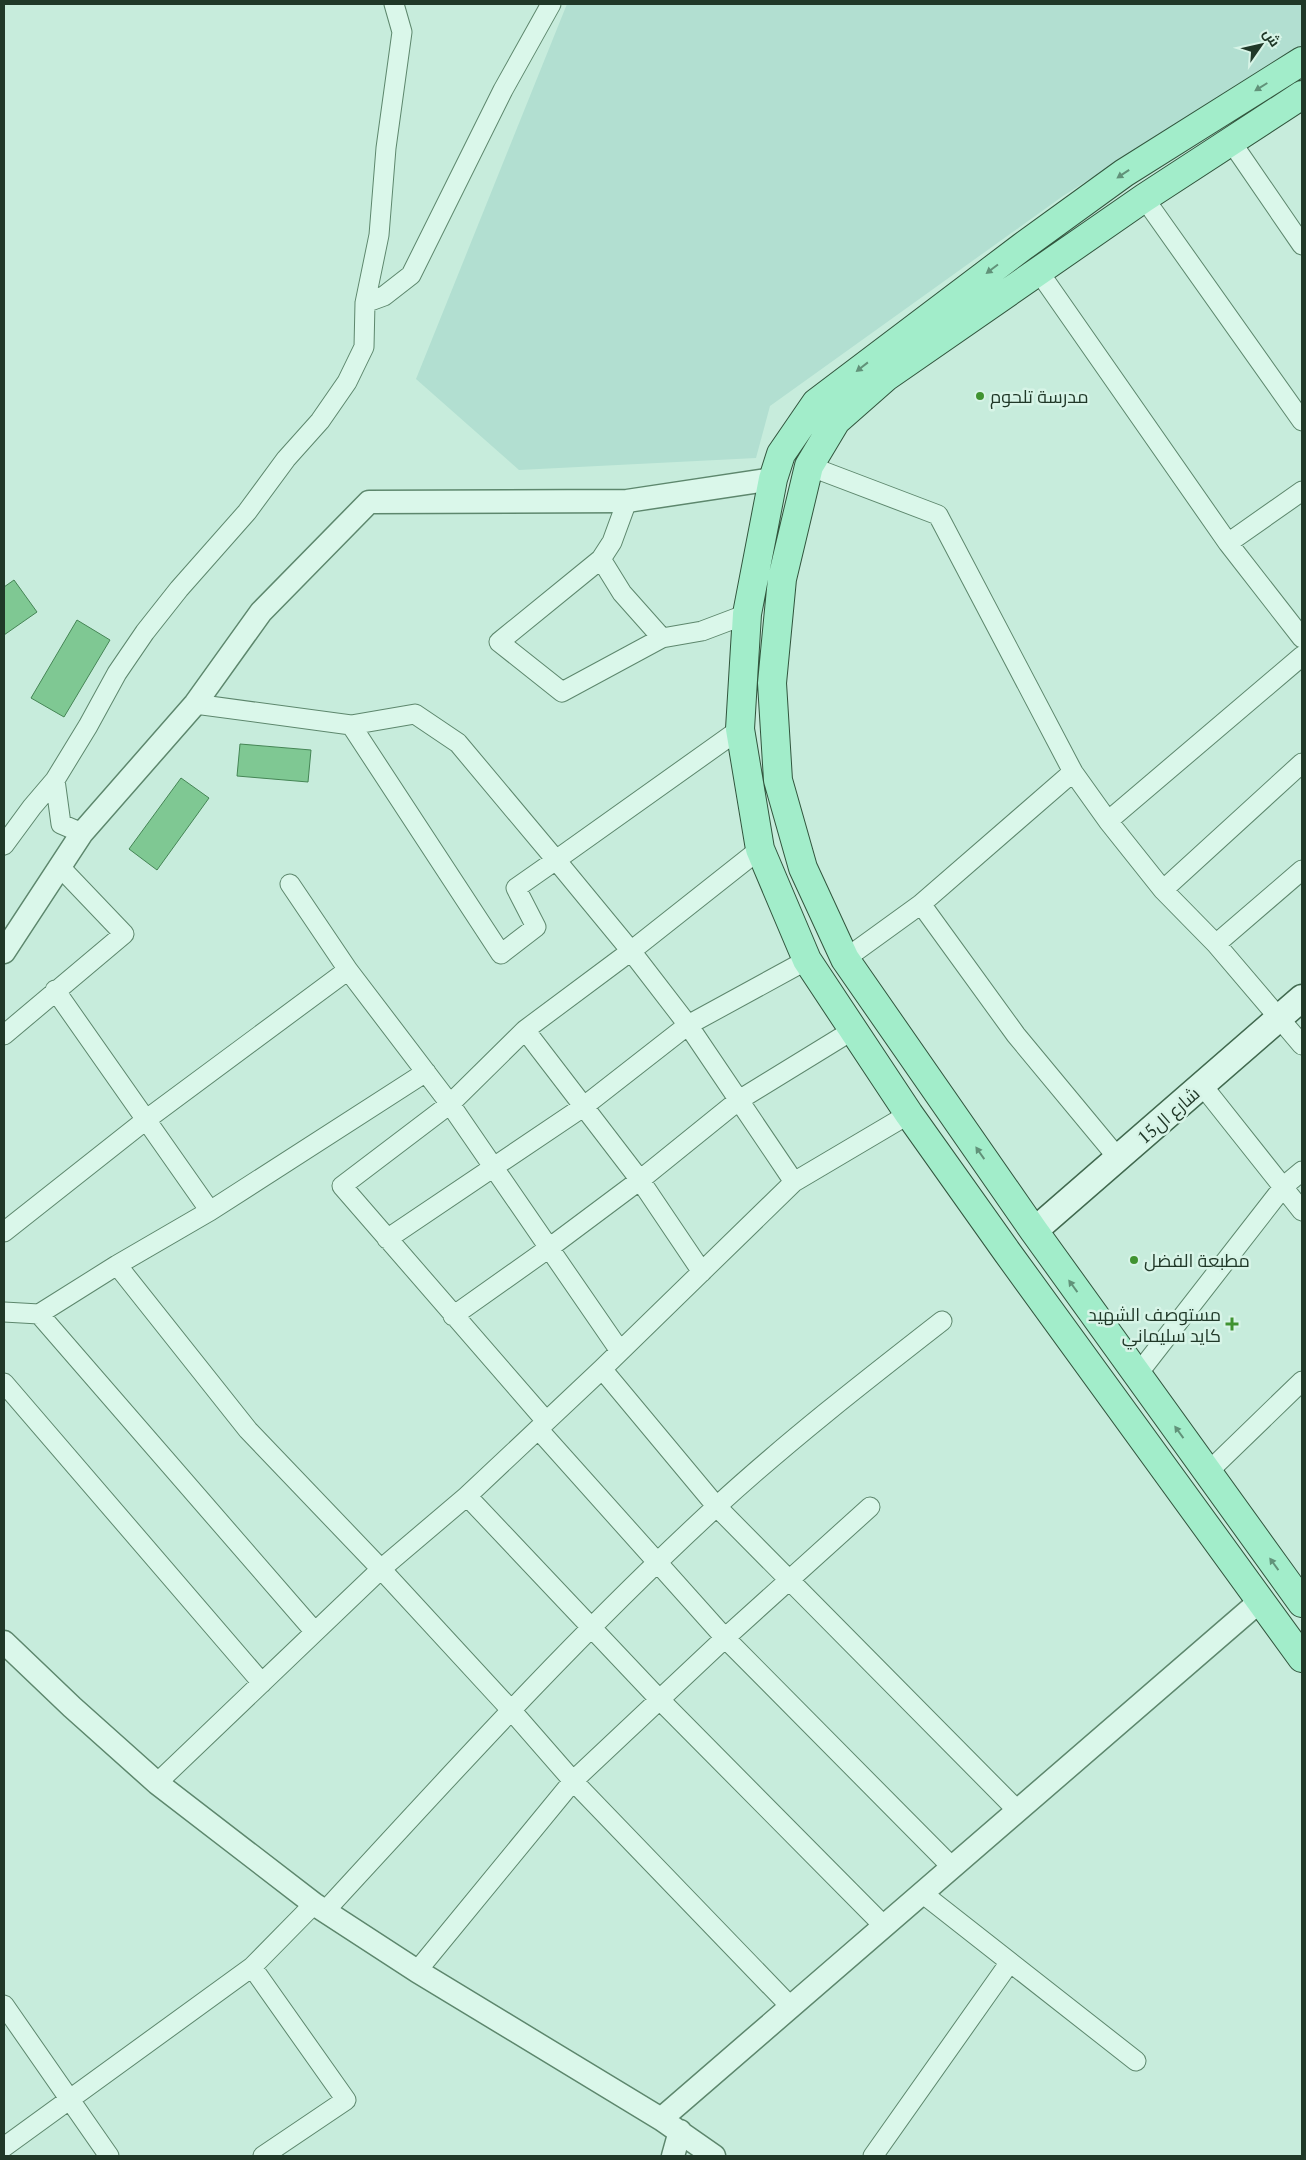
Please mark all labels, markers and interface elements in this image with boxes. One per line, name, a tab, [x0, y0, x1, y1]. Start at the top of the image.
north arrow	[1236, 20, 1286, 70]
text: ش	[1259, 25, 1285, 50]
one-way arrow	[1254, 82, 1268, 92]
one-way arrow	[1117, 169, 1130, 179]
one-way arrow	[985, 264, 999, 274]
one-way arrow	[856, 361, 869, 372]
place label: مدرسة تلحوم	[990, 384, 1088, 409]
marker: مدرسة تلحوم	[974, 390, 986, 402]
street label: شارع ال15	[1132, 1081, 1205, 1150]
one-way arrow	[975, 1146, 985, 1160]
place label: مطبعة الفضل	[1144, 1248, 1250, 1272]
marker: مطبعة الفضل	[1128, 1254, 1140, 1266]
one-way arrow	[1068, 1279, 1078, 1293]
place label: مستوصف الشهيد كايد سليماني	[1088, 1302, 1221, 1350]
marker: مستوصف الشهيد كايد سليماني	[1225, 1317, 1239, 1331]
one-way arrow	[1173, 1426, 1184, 1439]
one-way arrow	[1269, 1557, 1279, 1570]

